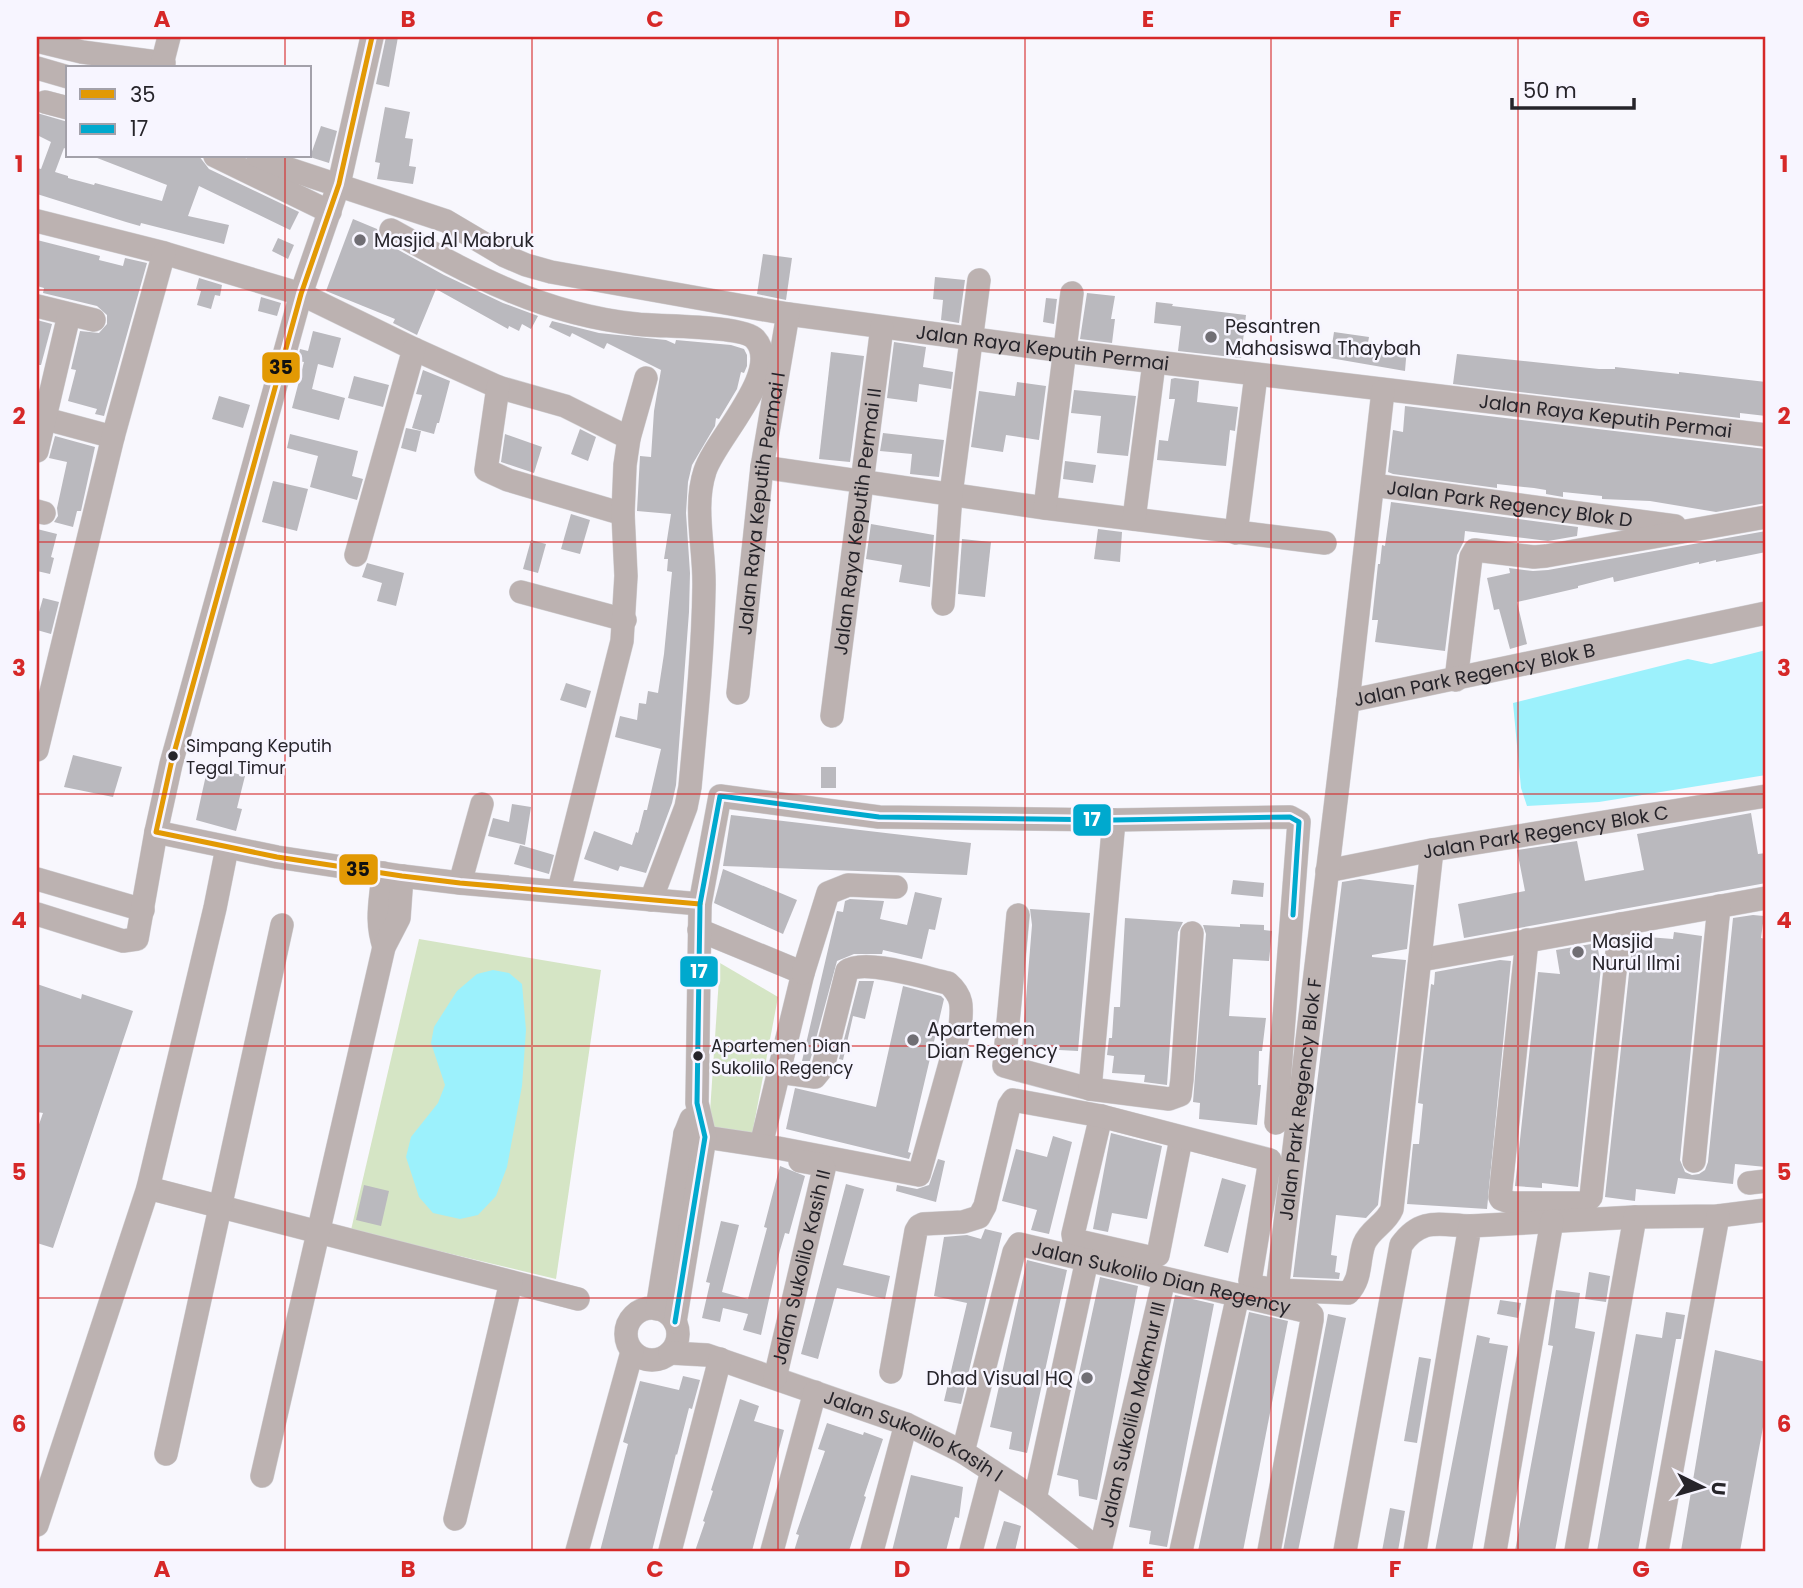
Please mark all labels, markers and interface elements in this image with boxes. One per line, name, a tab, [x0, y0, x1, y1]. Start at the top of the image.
text: A	[154, 3, 171, 35]
text: B	[400, 3, 416, 35]
text: C	[646, 3, 664, 35]
text: D	[894, 3, 910, 35]
text: E	[1142, 3, 1154, 35]
text: F	[1389, 3, 1401, 35]
text: G	[1632, 3, 1650, 35]
legend	[66, 66, 312, 158]
scale bar	[1512, 66, 1635, 110]
text: 50 m	[1523, 76, 1577, 105]
text: 35	[130, 80, 156, 109]
text: 17	[130, 114, 148, 143]
text: 1	[15, 148, 23, 180]
text: 1	[1780, 148, 1788, 180]
place label: Masjid Al Mabruk	[374, 227, 534, 254]
marker: Masjid Al Mabruk	[352, 232, 368, 248]
place label: Pesantren Mahasiswa Thaybah	[1225, 313, 1421, 362]
street label: Jalan Raya Keputih Permai	[915, 318, 1171, 377]
marker: Pesantren Mahasiswa Thaybah	[1203, 329, 1219, 345]
line badge: 35	[261, 351, 301, 384]
text: 35	[269, 354, 293, 381]
street label: Jalan Raya Keputih Permai I	[731, 370, 791, 636]
street label: Jalan Raya Keputih Permai II	[826, 386, 888, 657]
street label: Jalan Raya Keputih Permai	[1477, 387, 1734, 444]
text: 2	[12, 400, 26, 432]
text: 2	[1777, 400, 1791, 432]
street label: Jalan Park Regency Blok D	[1385, 474, 1634, 534]
street label: Jalan Park Regency Blok B	[1351, 636, 1597, 713]
text: 3	[12, 652, 26, 684]
text: 3	[1777, 652, 1791, 684]
place label: Simpang Keputih Tegal Timur	[186, 734, 332, 780]
marker: Simpang Keputih Tegal Timur	[166, 749, 180, 763]
street label: Jalan Park Regency Blok C	[1420, 798, 1671, 865]
line badge: 17	[1072, 803, 1112, 837]
text: 17	[1083, 806, 1101, 833]
line badge: 35	[338, 853, 379, 886]
text: 35	[346, 856, 370, 883]
text: 4	[11, 904, 27, 936]
text: 4	[1776, 904, 1792, 936]
place label: Masjid Nurul Ilmi	[1592, 928, 1680, 977]
marker: Masjid Nurul Ilmi	[1570, 944, 1586, 960]
line badge: 17	[679, 955, 719, 988]
text: 17	[690, 958, 708, 985]
street label: Jalan Park Regency Blok F	[1272, 976, 1328, 1222]
place label: Apartemen Dian Regency	[927, 1016, 1058, 1065]
marker: Apartemen Dian Regency	[905, 1032, 921, 1048]
place label: Apartemen Dian Sukolilo Regency	[711, 1034, 854, 1080]
marker: Apartemen Dian Sukolilo Regency	[691, 1049, 705, 1063]
text: 5	[12, 1156, 26, 1188]
text: 5	[1777, 1156, 1791, 1188]
street label: Jalan Sukolilo Kasih II	[765, 1167, 837, 1367]
street label: Jalan Sukolilo Dian Regency	[1029, 1234, 1294, 1321]
street label: Jalan Sukolilo Makmur III	[1092, 1299, 1172, 1530]
place label: Dhad Visual HQ	[926, 1365, 1073, 1392]
marker: Dhad Visual HQ	[1079, 1370, 1095, 1386]
street label: Jalan Sukolilo Kasih I	[820, 1383, 1008, 1488]
text: 6	[12, 1408, 26, 1440]
text: 6	[1777, 1408, 1791, 1440]
north arrow	[1666, 1452, 1736, 1522]
text: U	[1704, 1481, 1732, 1496]
text: A	[154, 1553, 171, 1585]
text: B	[400, 1553, 416, 1585]
text: C	[646, 1553, 664, 1585]
text: D	[894, 1553, 910, 1585]
text: E	[1142, 1553, 1154, 1585]
text: F	[1389, 1553, 1401, 1585]
text: G	[1632, 1553, 1650, 1585]

